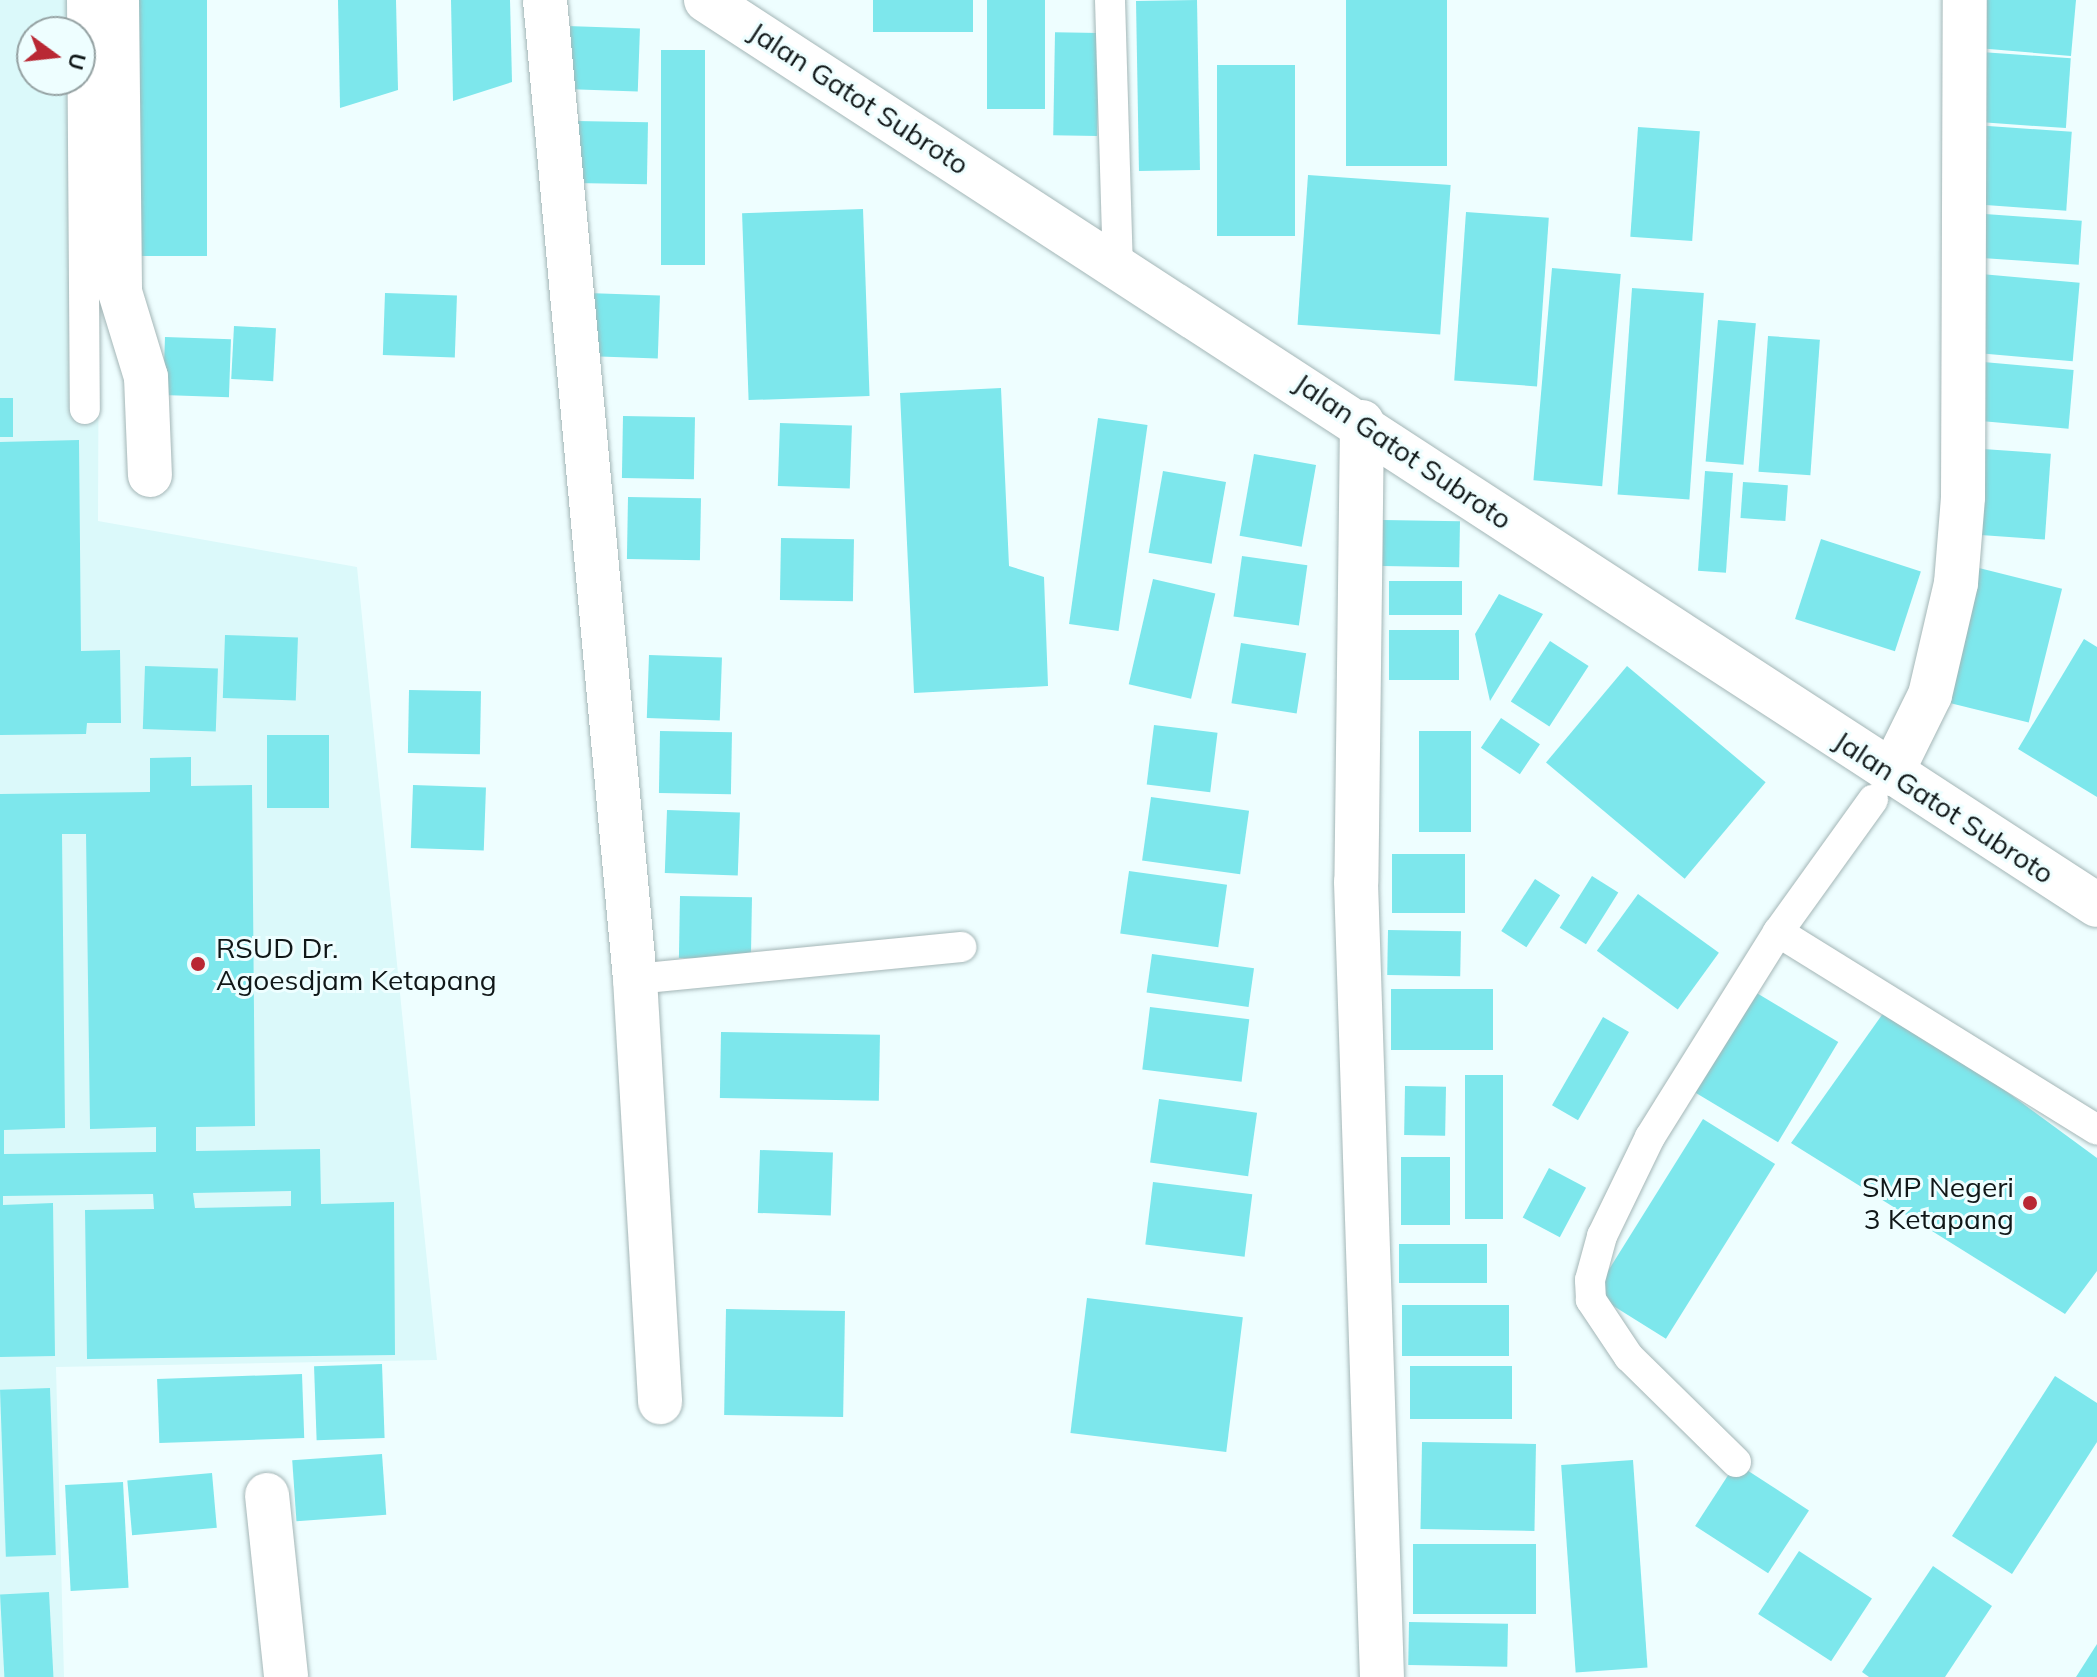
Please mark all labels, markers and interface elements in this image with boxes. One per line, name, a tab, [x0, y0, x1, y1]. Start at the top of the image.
street label: Jalan Gatot Subroto	[743, 14, 975, 182]
north arrow	[16, 16, 96, 96]
text: U	[62, 50, 93, 73]
street label: Jalan Gatot Subroto	[1288, 366, 1518, 536]
street label: Jalan Gatot Subroto	[1828, 723, 2060, 891]
place label: RSUD Dr. Agoesdjam Ketapang	[216, 931, 497, 997]
marker: RSUD Dr. Agoesdjam Ketapang	[187, 953, 209, 975]
place label: SMP Negeri 3 Ketapang	[1862, 1170, 2014, 1236]
marker: SMP Negeri 3 Ketapang	[2021, 1194, 2039, 1212]

